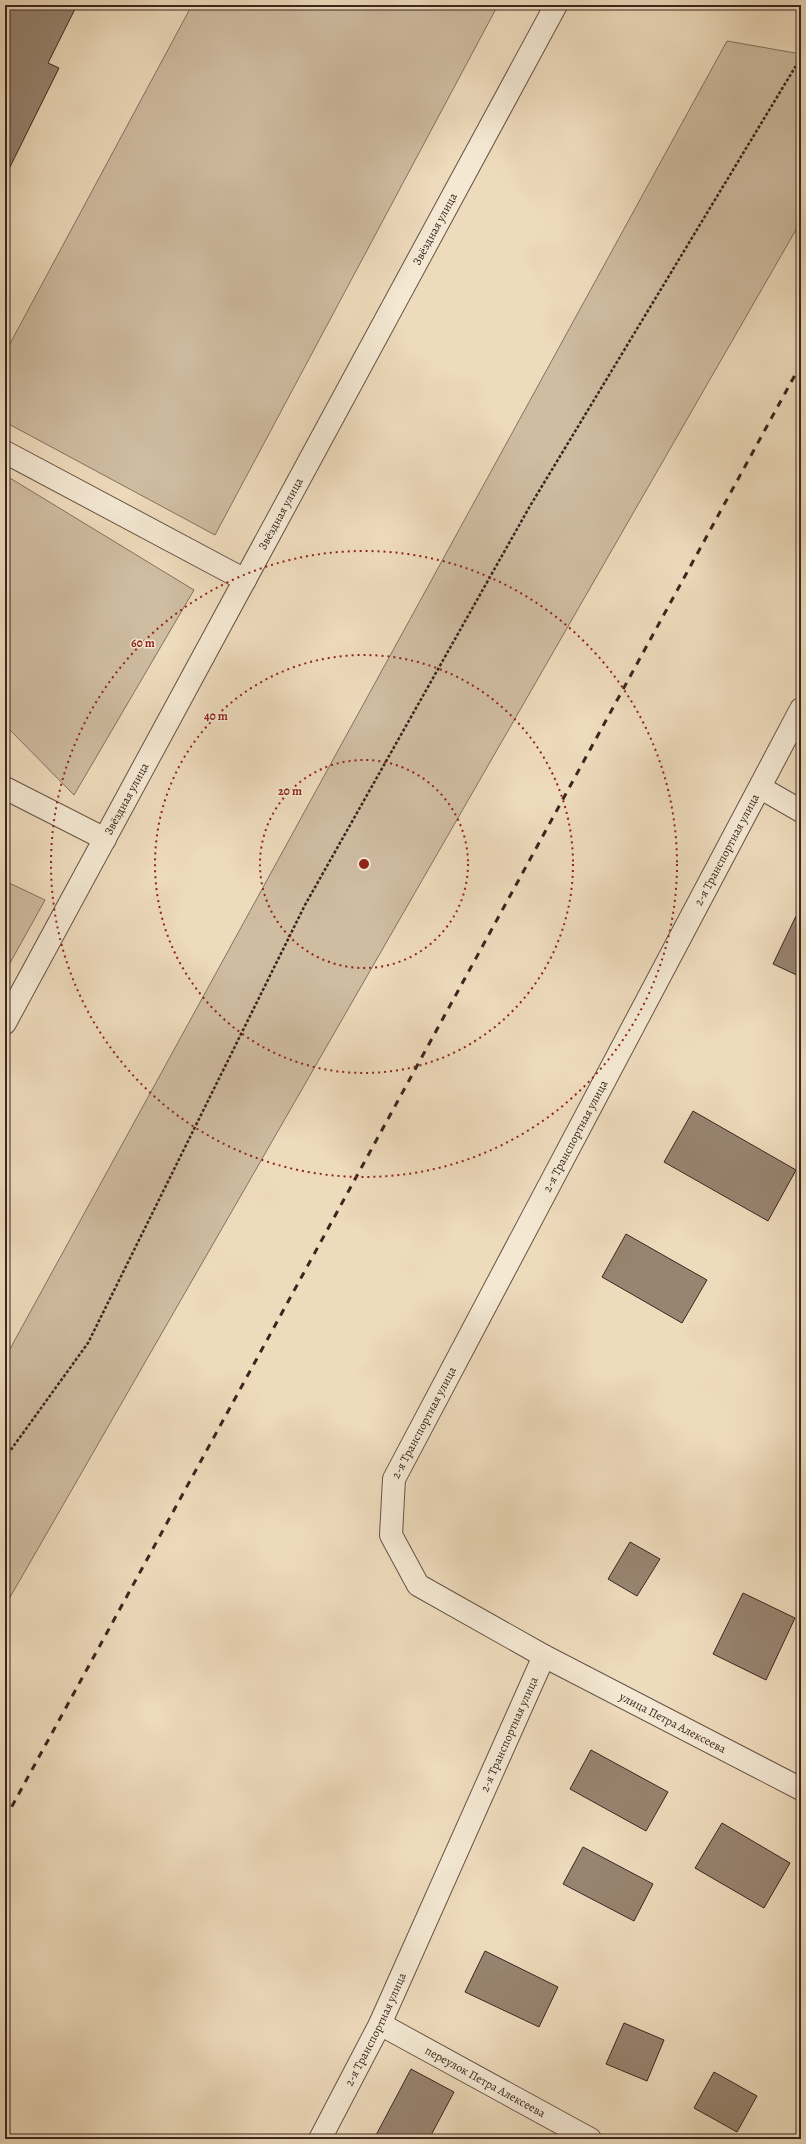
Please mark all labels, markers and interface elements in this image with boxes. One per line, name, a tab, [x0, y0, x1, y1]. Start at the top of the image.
street label: Звёздная улица	[409, 190, 461, 268]
street label: Звёздная улица	[255, 474, 307, 553]
text: 60 m	[131, 635, 155, 651]
text: 40 m	[204, 708, 228, 724]
street label: Звёздная улица	[100, 759, 153, 838]
text: 20 m	[278, 783, 302, 799]
street label: 2-я Транспортная улица	[691, 791, 763, 908]
centre of rings	[357, 857, 371, 871]
street label: 2-я Транспортная улица	[539, 1077, 612, 1195]
street label: 2-я Транспортная улица	[388, 1363, 460, 1481]
street label: 2-я Транспортная улица	[477, 1674, 542, 1794]
street label: улица Петра Алексеева	[616, 1688, 729, 1757]
street label: 2-я Транспортная улица	[341, 1970, 410, 2089]
street label: переулок Петра Алексеева	[422, 2042, 549, 2121]

